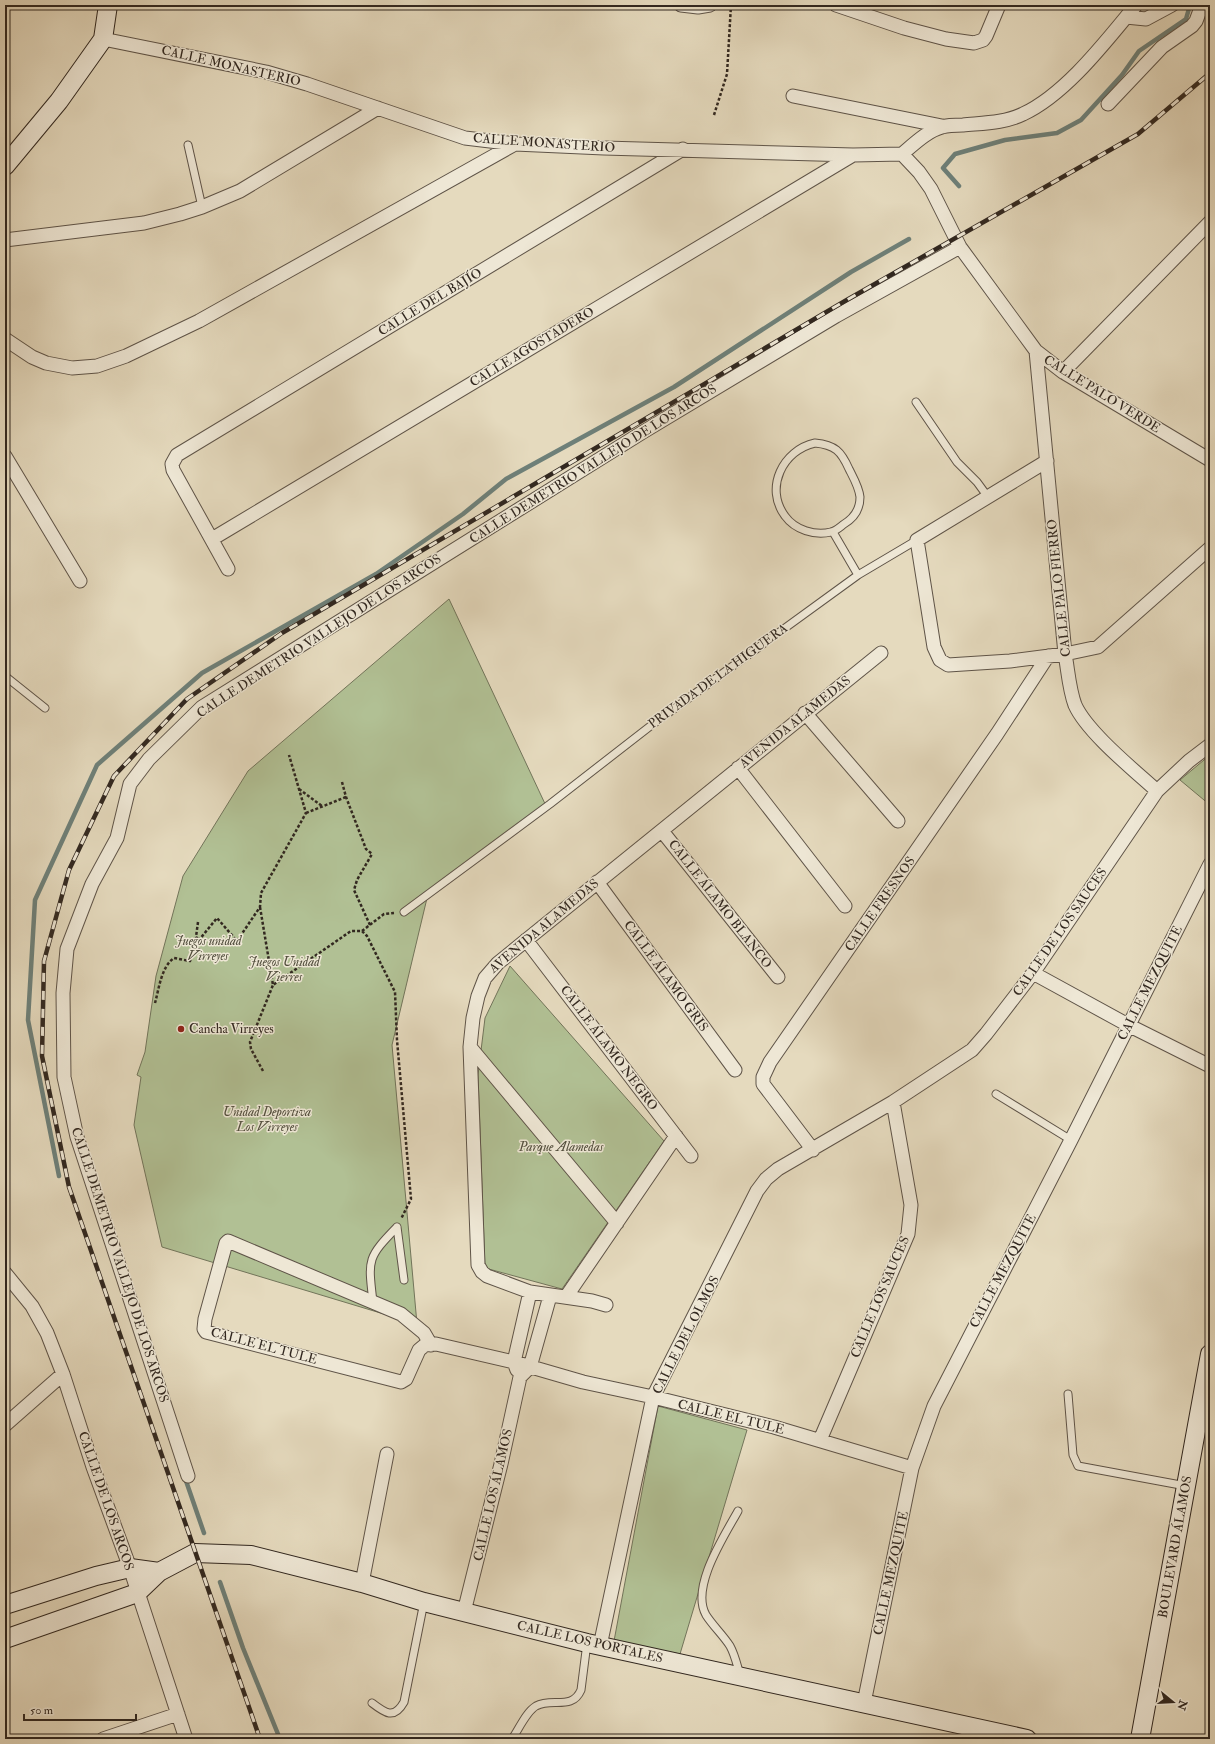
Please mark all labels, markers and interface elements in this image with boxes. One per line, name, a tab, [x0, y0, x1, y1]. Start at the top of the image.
street label: CALLE MONASTERIO	[160, 42, 302, 90]
street label: CALLE MONASTERIO	[472, 130, 616, 156]
street label: CALLE DEL BAJÍO	[375, 264, 485, 339]
street label: CALLE AGOSTADERO	[467, 303, 597, 391]
street label: CALLE PALO VERDE	[1041, 352, 1163, 436]
street label: CALLE DEMETRIO VALLEJO DE LOS ARCOS	[466, 381, 720, 547]
street label: CALLE PALO FIERRO	[1044, 518, 1074, 658]
street label: CALLE DEMETRIO VALLEJO DE LOS ARCOS	[194, 551, 444, 721]
street label: PRIVADA DE LA HIGUERA	[645, 620, 791, 732]
street label: AVENIDA ALAMEDAS	[735, 672, 854, 772]
street label: CALLE ÁLAMO BLANCO	[665, 836, 776, 971]
street label: CALLE FRESNOS	[841, 854, 919, 954]
street label: CALLE DE LOS SAUCES	[1009, 865, 1111, 999]
street label: AVENIDA ALAMEDAS	[485, 875, 602, 977]
street label: CALLE ÁLAMO GRIS	[620, 917, 712, 1035]
street label: CALLE MEZQUITE	[1114, 923, 1186, 1043]
park label: Juegos unidad Virreyes	[174, 933, 243, 964]
park label: Juegos Unidad Vierres	[248, 954, 321, 985]
street label: CALLE ÁLAMO NEGRO	[557, 982, 662, 1114]
place label: Cancha Virreyes	[189, 1021, 274, 1038]
marker: Cancha Virreyes	[176, 1024, 186, 1034]
park label: Unidad Deportiva Los Virreyes	[223, 1104, 311, 1135]
street label: CALLE DEMETRIO VALLEJO DE LOS ARCOS	[68, 1125, 172, 1405]
park label: Parque Alamedas	[518, 1139, 604, 1155]
street label: CALLE MEZQUITE	[966, 1211, 1040, 1331]
street label: CALLE LOS SAUCES	[847, 1234, 913, 1360]
street label: CALLE DEL OLMOS	[649, 1273, 723, 1397]
street label: CALLE EL TULE	[209, 1324, 319, 1368]
street label: CALLE EL TULE	[676, 1396, 786, 1438]
street label: CALLE LOS ÁLAMOS	[469, 1427, 516, 1563]
street label: CALLE DE LOS ARCOS	[75, 1429, 137, 1573]
street label: BOULEVARD ÁLAMOS	[1154, 1474, 1195, 1620]
street label: CALLE MEZQUITE	[870, 1509, 912, 1637]
street label: CALLE LOS PORTALES	[515, 1617, 665, 1667]
north arrow	[1153, 1682, 1193, 1722]
scale bar	[24, 1696, 136, 1722]
text: N	[1174, 1697, 1190, 1713]
text: 50 m	[30, 1703, 54, 1718]

